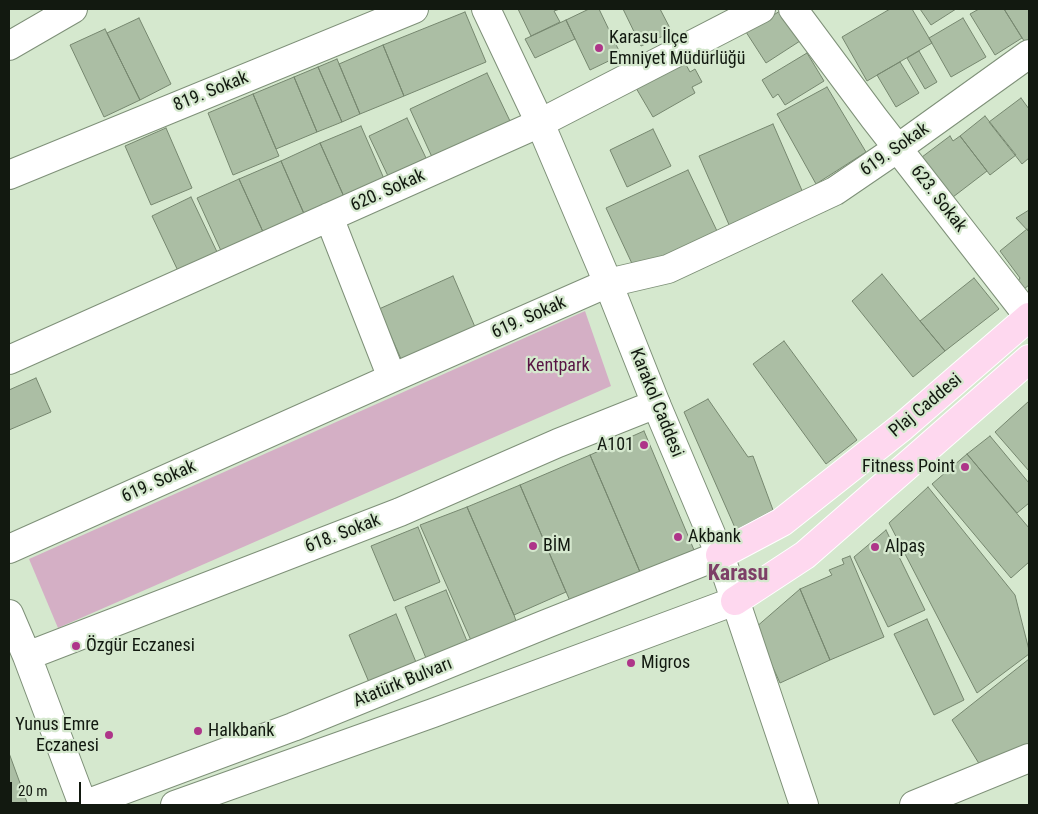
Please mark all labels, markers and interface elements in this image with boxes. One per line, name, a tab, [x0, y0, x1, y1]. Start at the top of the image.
place label: Karasu İlçe Emniyet Müdürlüğü	[609, 27, 745, 70]
marker: Karasu İlçe Emniyet Müdürlüğü	[593, 42, 605, 54]
street label: 819. Sokak	[170, 67, 252, 117]
street label: 619. Sokak	[857, 119, 933, 181]
street label: 623. Sokak	[905, 161, 971, 237]
street label: 620. Sokak	[348, 165, 428, 217]
street label: 619. Sokak	[489, 292, 569, 344]
street label: Karakol Caddesi	[624, 346, 688, 460]
park label: Kentpark	[526, 355, 590, 377]
street label: Plaj Caddesi	[885, 369, 967, 443]
place label: A101	[597, 434, 634, 456]
marker: A101	[638, 439, 650, 451]
street label: 619. Sokak	[119, 456, 199, 508]
place label: Fitness Point	[862, 456, 955, 478]
marker: Fitness Point	[959, 461, 971, 473]
street label: 618. Sokak	[302, 510, 384, 558]
place label: Akbank	[688, 526, 741, 548]
marker: Akbank	[672, 531, 684, 543]
place label: BİM	[543, 535, 571, 557]
place label: Alpaş	[885, 536, 925, 558]
marker: BİM	[527, 540, 539, 552]
marker: Alpaş	[869, 541, 881, 553]
district label: Karasu	[708, 561, 768, 587]
place label: Özgür Eczanesi	[86, 635, 195, 657]
marker: Özgür Eczanesi	[70, 640, 82, 652]
place label: Migros	[641, 652, 690, 674]
street label: Atatürk Bulvarı	[351, 653, 455, 713]
marker: Migros	[625, 657, 637, 669]
place label: Yunus Emre Eczanesi	[15, 714, 99, 756]
place label: Halkbank	[208, 720, 274, 742]
marker: Halkbank	[192, 725, 204, 737]
marker: Yunus Emre Eczanesi	[103, 729, 115, 741]
scale bar	[12, 772, 84, 804]
text: 20 m	[18, 782, 48, 800]

